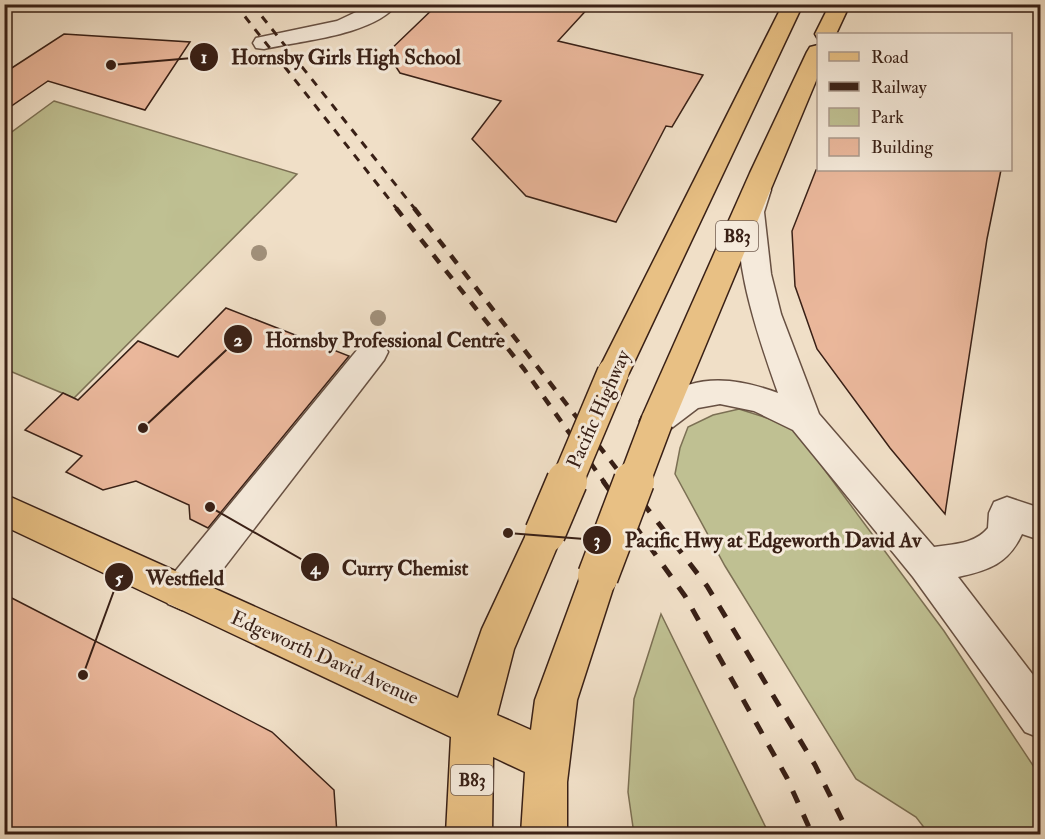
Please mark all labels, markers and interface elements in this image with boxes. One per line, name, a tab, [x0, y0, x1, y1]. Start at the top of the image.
legend	[817, 33, 1012, 171]
callout: Hornsby Girls High School	[189, 38, 473, 77]
text: Hornsby Girls High School	[231, 44, 462, 71]
text: 1	[201, 46, 207, 69]
text: Road	[871, 46, 909, 69]
text: Railway	[871, 76, 928, 99]
text: Park	[871, 106, 904, 129]
text: Building	[871, 136, 934, 159]
road number: B83	[716, 221, 758, 251]
callout: Hornsby Professional Centre	[223, 320, 516, 359]
text: Hornsby Professional Centre	[265, 327, 505, 354]
text: 2	[233, 329, 243, 352]
street label: Pacific Highway	[561, 345, 636, 472]
callout: Pacific Hwy at Edgeworth David Av	[582, 520, 933, 559]
text: Pacific Hwy at Edgeworth David Av	[625, 527, 922, 554]
text: 3	[594, 529, 601, 552]
callout: Curry Chemist	[300, 548, 481, 587]
text: Curry Chemist	[342, 555, 468, 582]
text: 4	[309, 557, 321, 580]
callout: Westfield	[104, 558, 236, 597]
text: Westfield	[145, 565, 225, 592]
text: 5	[115, 567, 124, 590]
street label: Edgeworth David Avenue	[227, 605, 423, 710]
road number: B83	[451, 765, 493, 795]

